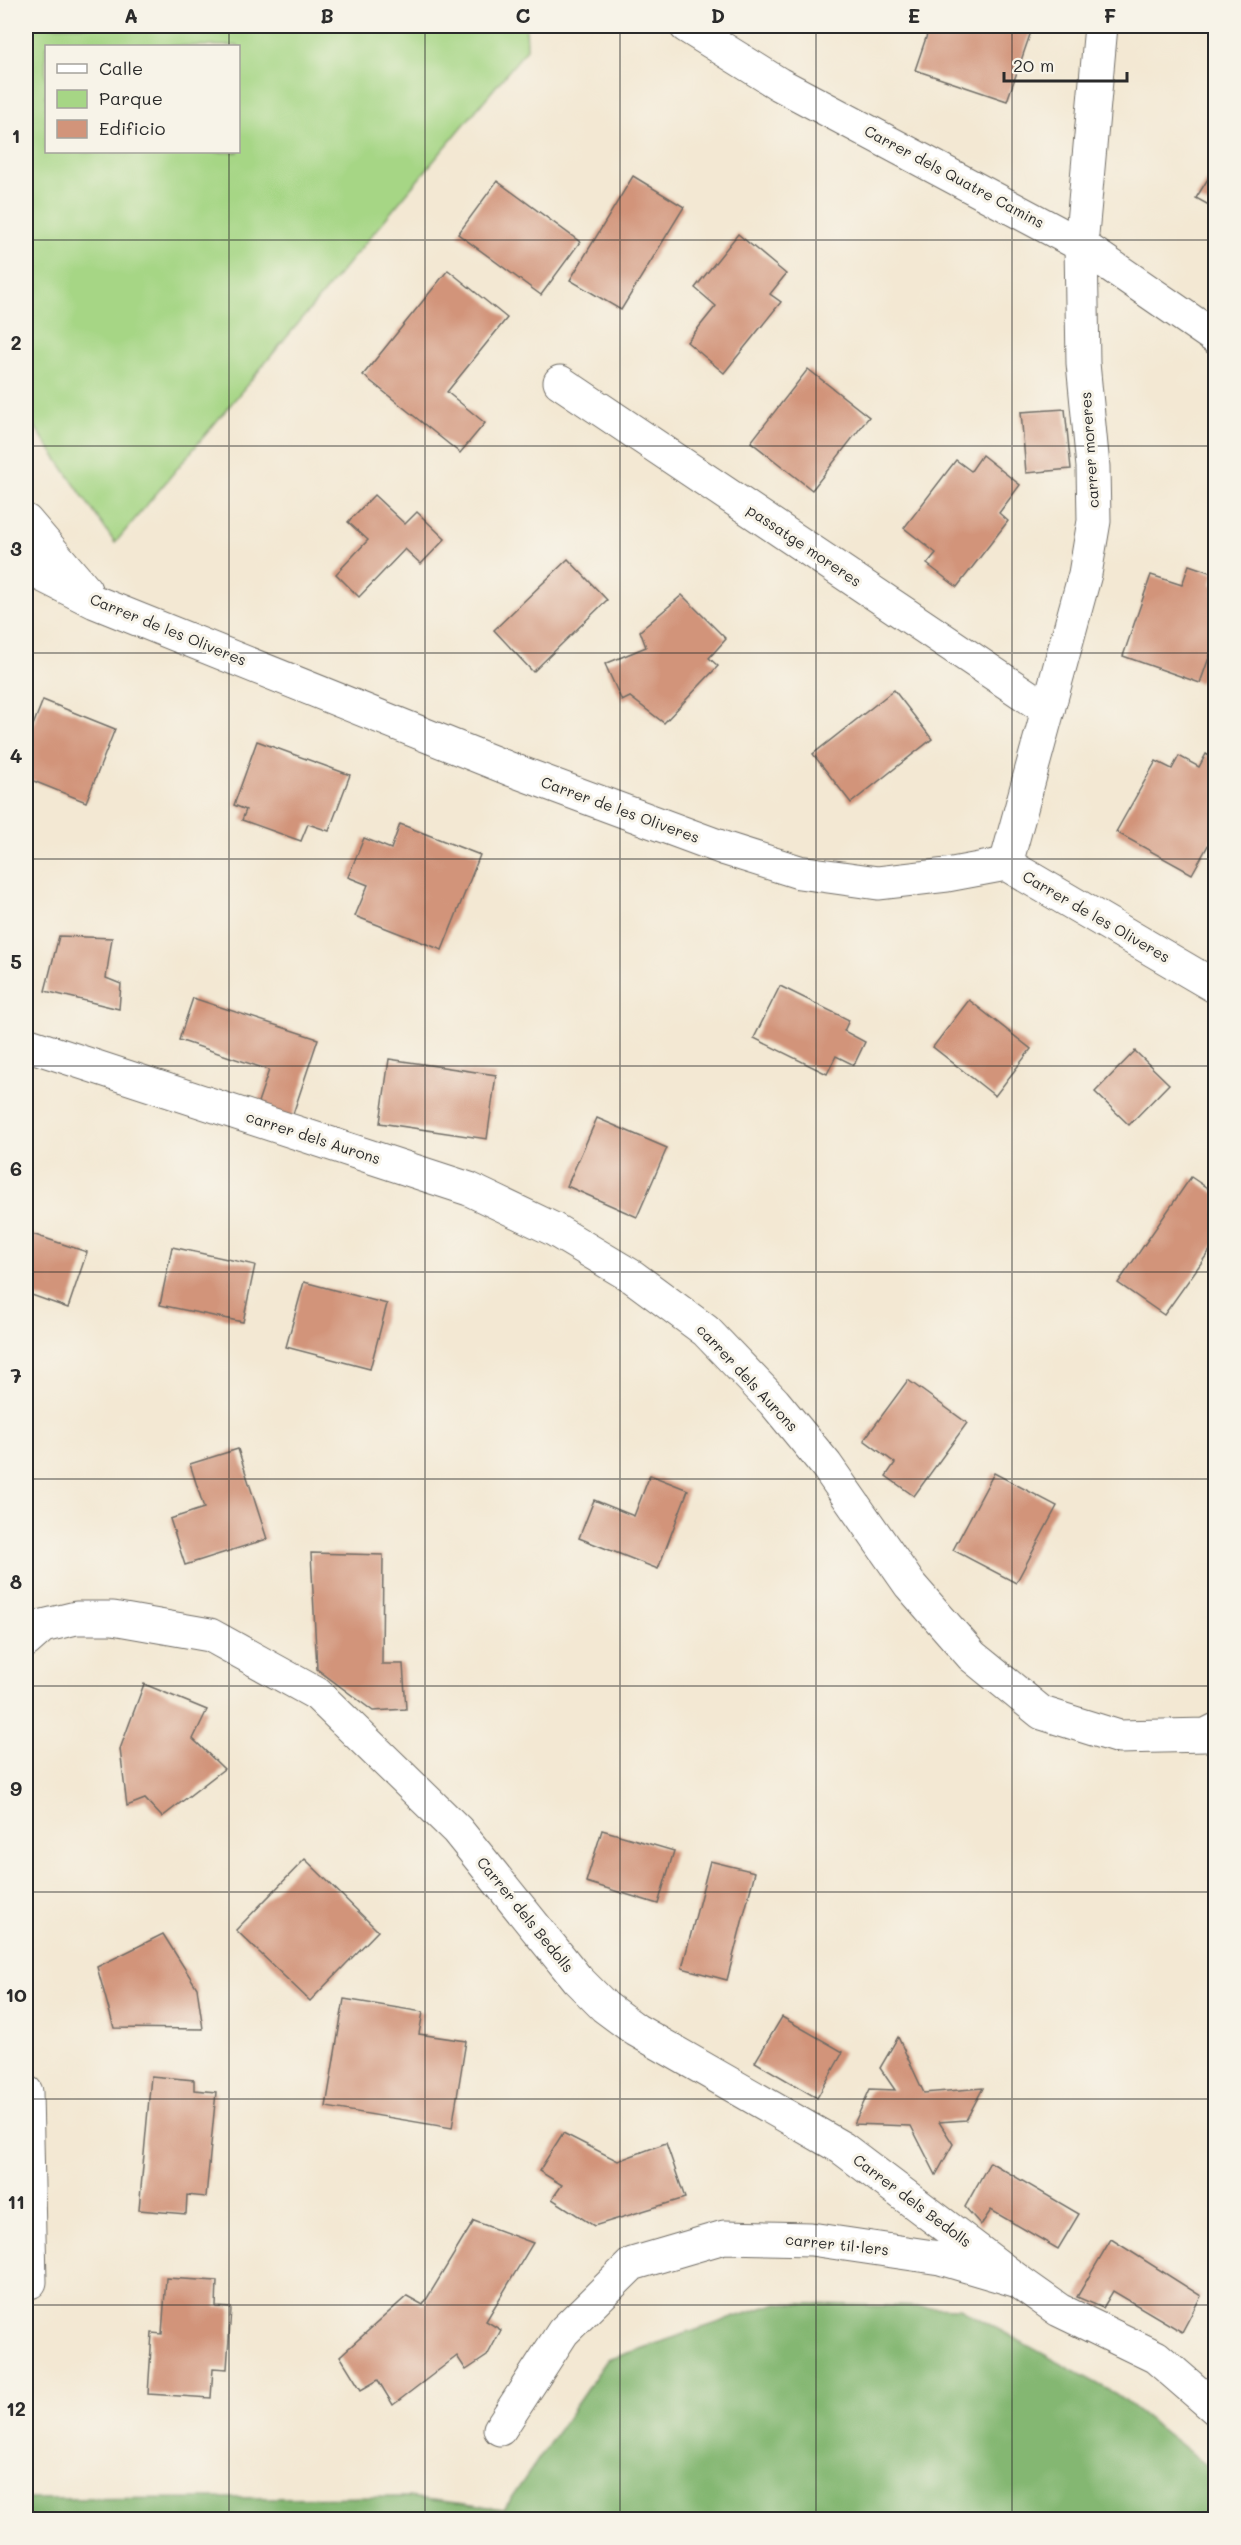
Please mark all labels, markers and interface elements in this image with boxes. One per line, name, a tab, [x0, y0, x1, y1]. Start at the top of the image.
text: A	[124, 2, 138, 28]
text: B	[320, 2, 334, 28]
text: C	[516, 2, 531, 28]
text: D	[711, 2, 725, 28]
text: E	[908, 2, 920, 28]
text: F	[1104, 2, 1117, 28]
legend	[45, 45, 240, 153]
scale bar	[1004, 45, 1127, 83]
text: 20 m	[1013, 53, 1054, 77]
text: Calle	[99, 56, 143, 80]
text: Parque	[99, 86, 163, 110]
text: Edificio	[99, 116, 166, 140]
street label: Carrer dels Quatre Camins	[861, 120, 1048, 232]
text: 1	[12, 122, 20, 148]
text: 2	[10, 329, 22, 355]
street label: carrer moreres	[1075, 391, 1103, 509]
street label: passatge moreres	[744, 500, 866, 591]
text: 3	[10, 535, 22, 561]
street label: Carrer de les Oliveres	[87, 589, 250, 670]
text: 4	[10, 742, 23, 768]
street label: Carrer de les Oliveres	[538, 771, 702, 847]
street label: Carrer de les Oliveres	[1019, 866, 1174, 967]
text: 5	[10, 948, 22, 974]
street label: carrer dels Aurons	[244, 1106, 383, 1168]
text: 6	[10, 1155, 22, 1181]
street label: carrer dels Aurons	[693, 1319, 803, 1435]
text: 7	[10, 1362, 22, 1388]
text: 8	[10, 1568, 22, 1594]
text: 9	[10, 1775, 22, 1801]
street label: Carrer dels Bedolls	[473, 1852, 579, 1976]
text: 10	[5, 1981, 27, 2007]
street label: Carrer dels Bedolls	[849, 2149, 976, 2251]
text: 11	[7, 2188, 25, 2214]
street label: carrer til·lers	[784, 2229, 890, 2259]
text: 12	[6, 2395, 26, 2421]

